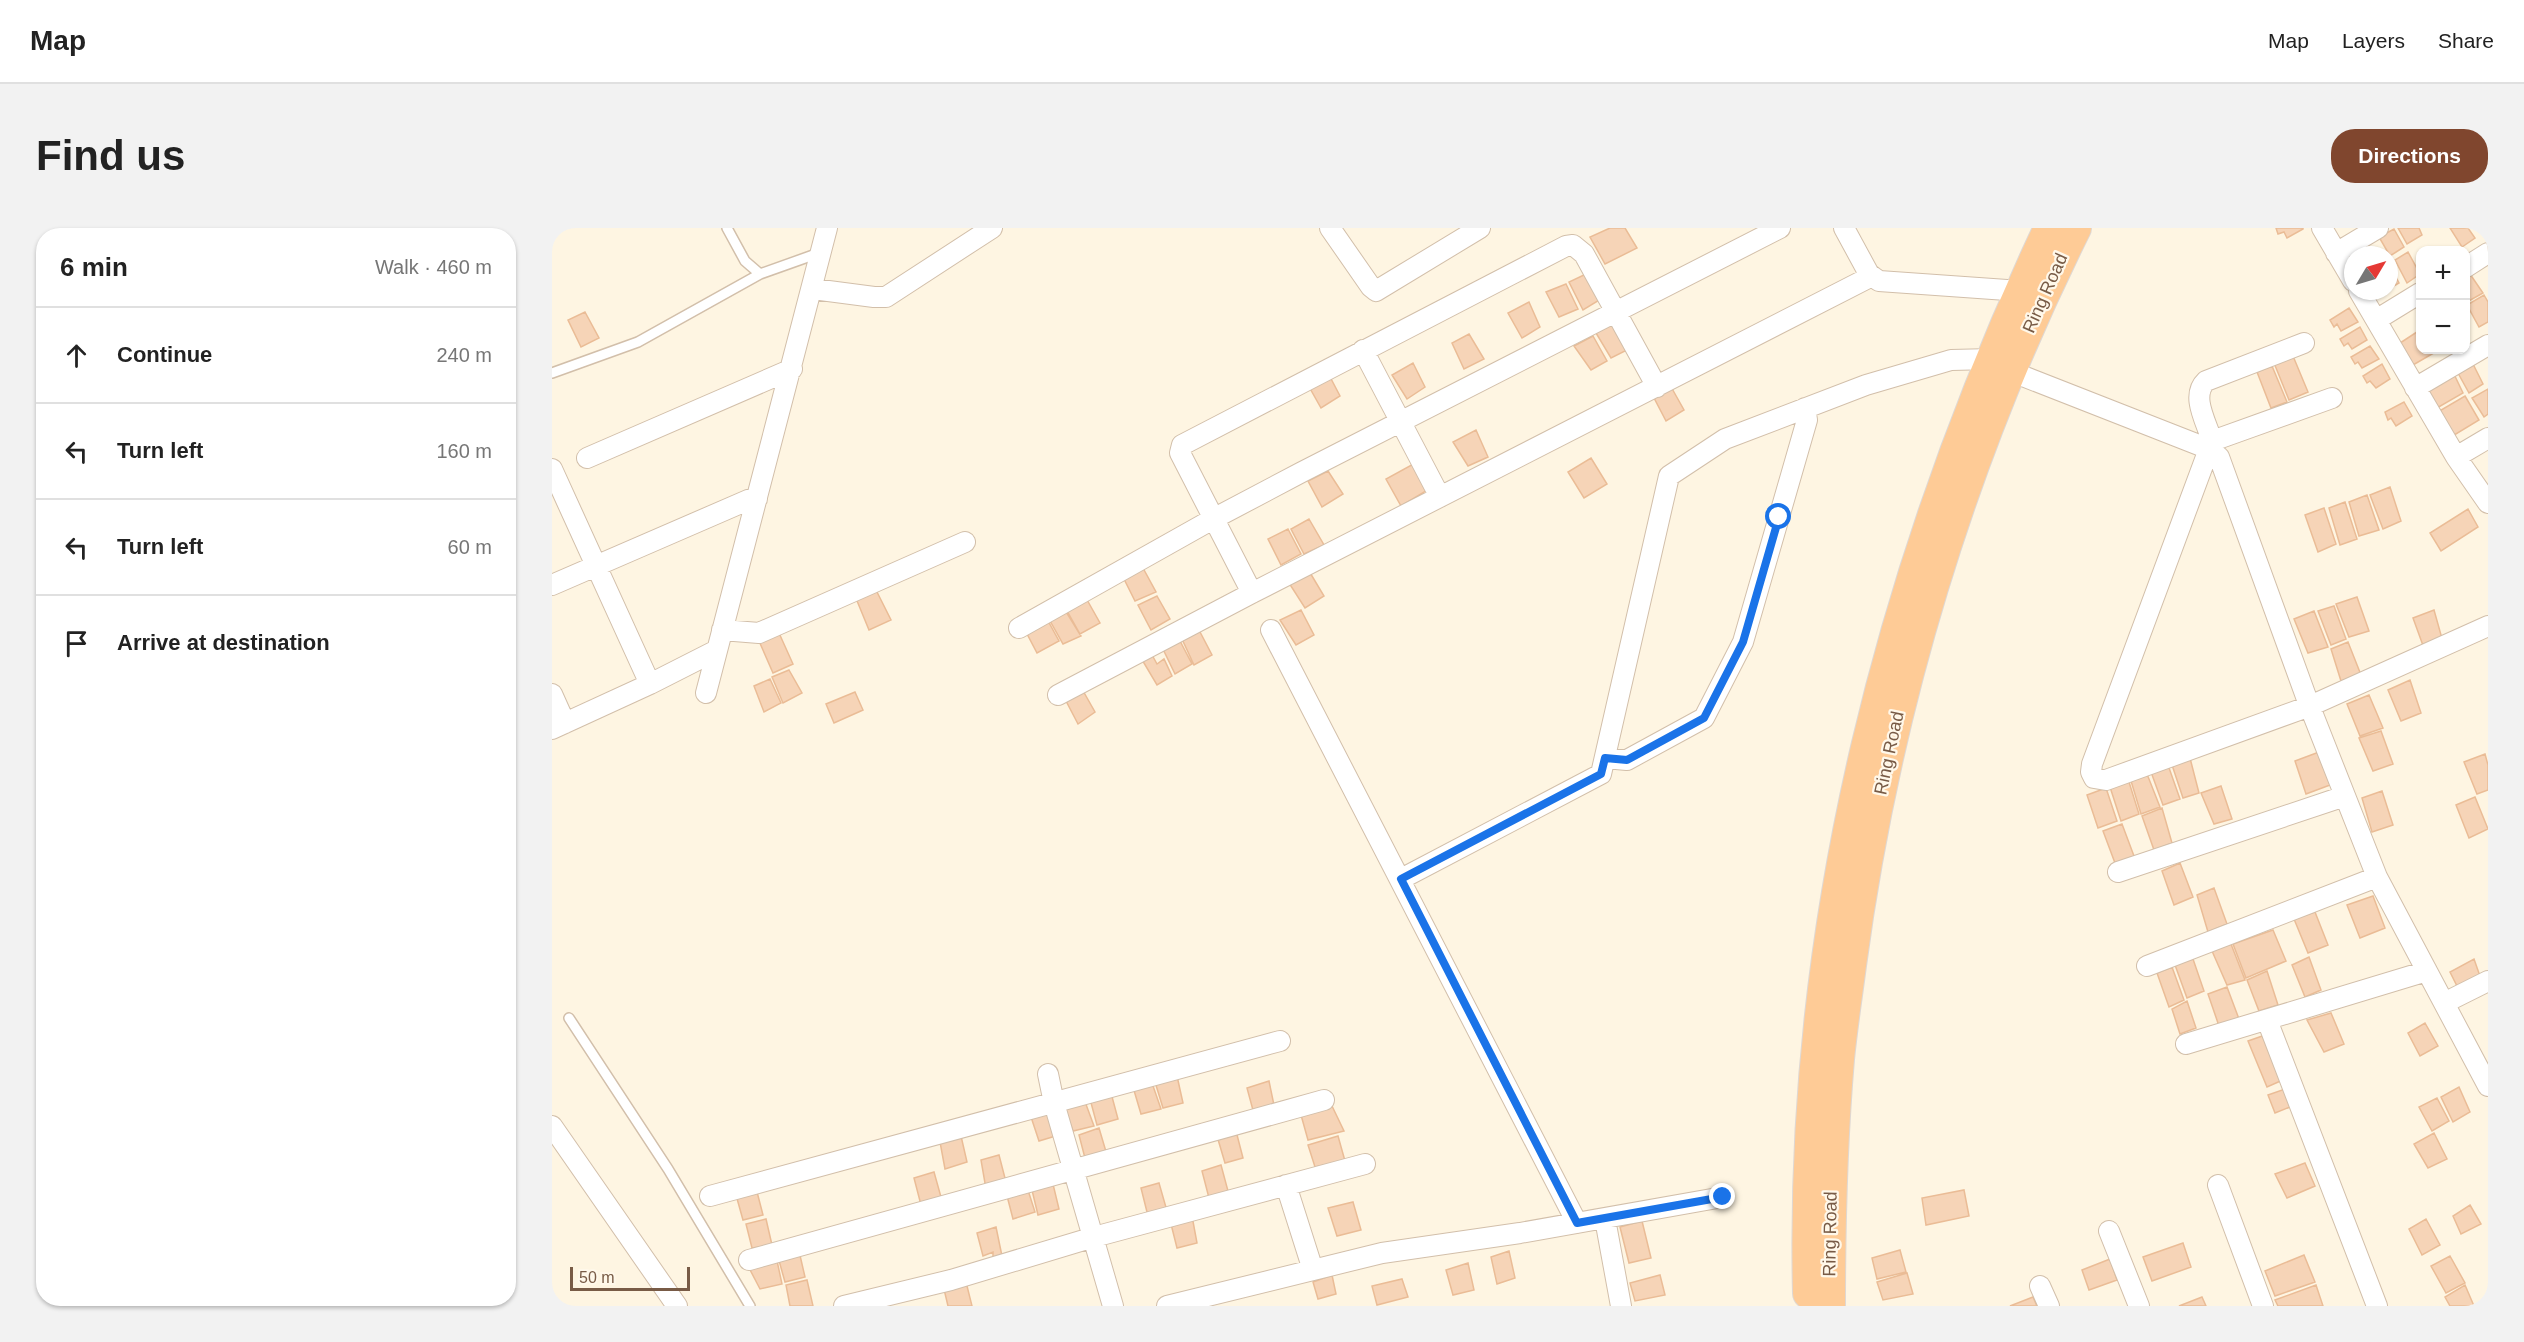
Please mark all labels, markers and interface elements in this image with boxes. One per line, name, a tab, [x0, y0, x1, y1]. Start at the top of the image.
text: Map	[30, 25, 86, 56]
text: Map	[2268, 29, 2309, 52]
text: Layers	[2342, 29, 2405, 52]
text: Share	[2438, 29, 2494, 52]
button: Directions	[2331, 129, 2488, 183]
text: Find us	[36, 132, 185, 179]
north arrow	[2344, 246, 2398, 300]
map controls	[2416, 246, 2470, 354]
button: +	[2416, 246, 2470, 300]
street label: Ring Road	[2019, 250, 2071, 336]
text: 6 min	[60, 252, 128, 282]
text: Walk · 460 m	[375, 256, 492, 278]
button: −	[2416, 300, 2470, 354]
icon: ahead	[60, 339, 93, 372]
text: Continue	[117, 342, 212, 367]
text: 240 m	[436, 344, 492, 366]
icon: left	[60, 435, 93, 468]
text: Turn left	[117, 438, 203, 463]
text: 160 m	[436, 440, 492, 462]
route start	[1765, 503, 1791, 529]
icon: left	[60, 531, 93, 564]
text: Turn left	[117, 534, 203, 559]
text: 60 m	[448, 536, 492, 558]
icon: arrive	[60, 627, 93, 660]
text: Arrive at destination	[117, 630, 330, 655]
street label: Ring Road	[1870, 709, 1908, 797]
route end	[1709, 1183, 1735, 1209]
street label: Ring Road	[1819, 1191, 1841, 1277]
scale bar	[570, 1264, 690, 1292]
text: 50 m	[579, 1269, 615, 1286]

